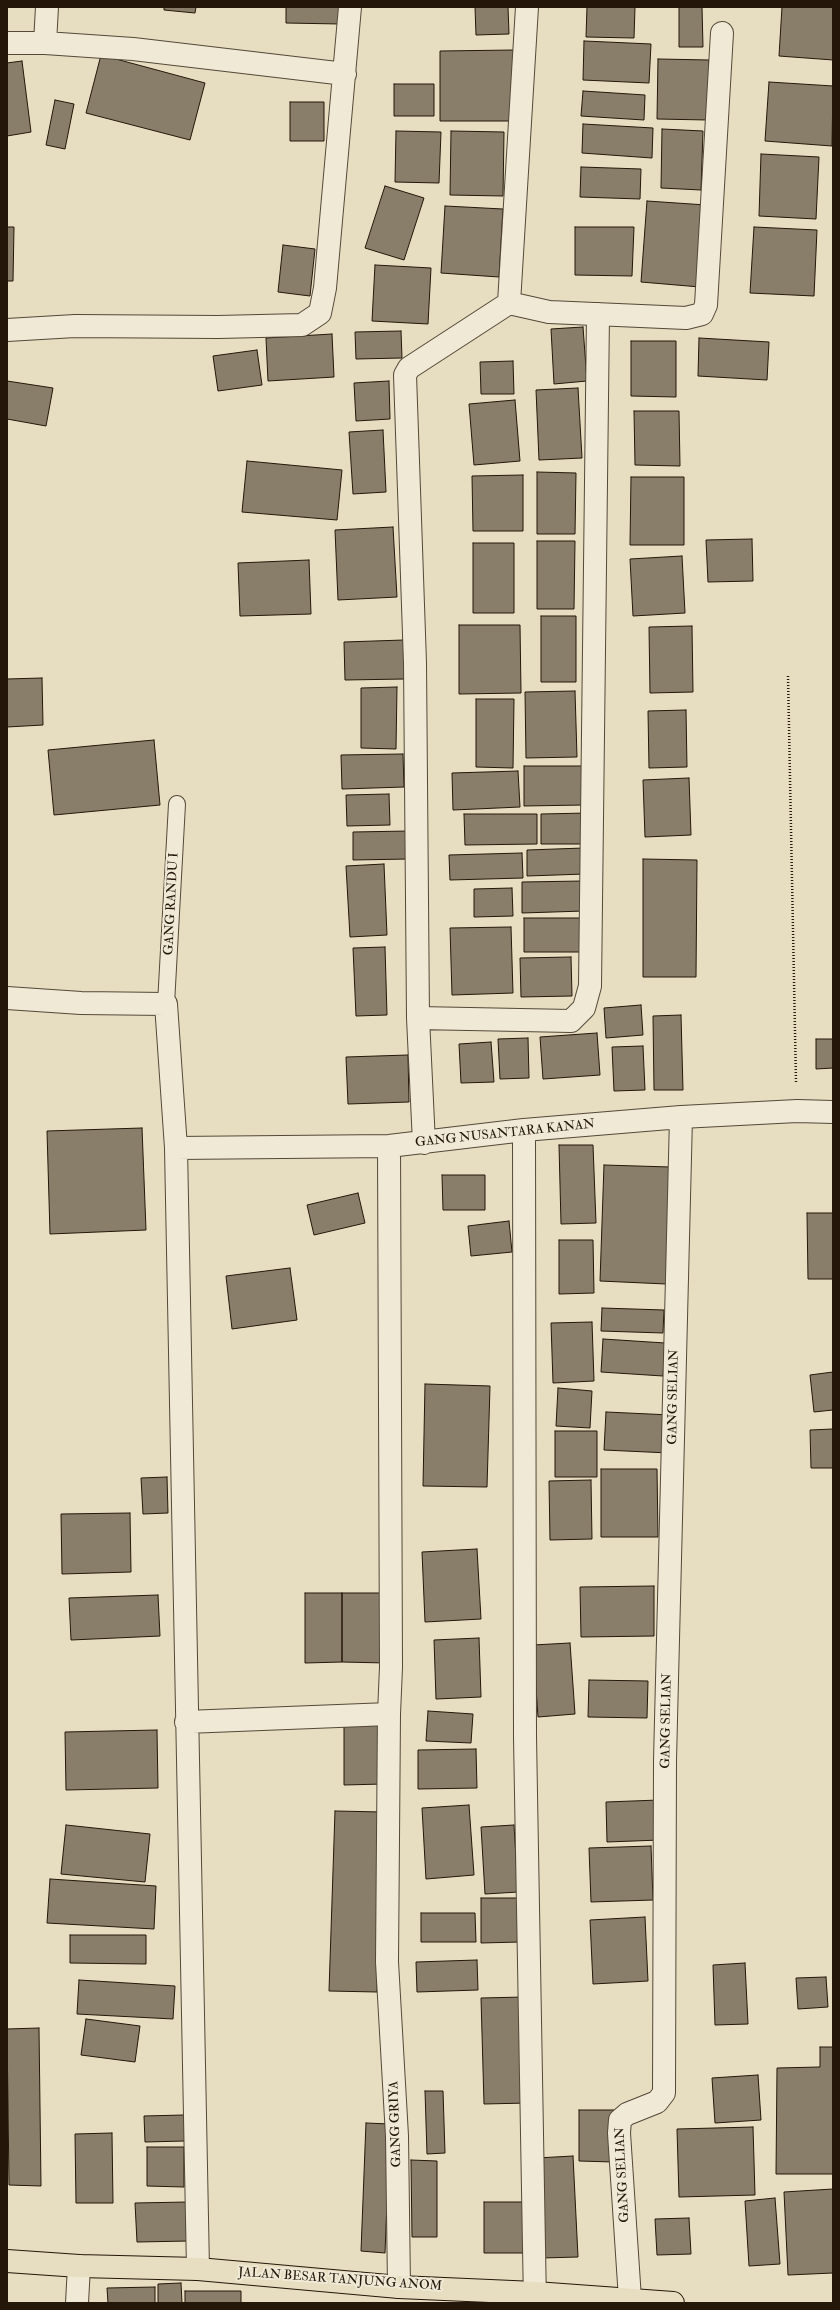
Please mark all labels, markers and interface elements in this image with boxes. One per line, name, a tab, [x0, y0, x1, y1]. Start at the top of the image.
street label: GANG RANDU I	[162, 852, 182, 956]
street label: GANG NUSANTARA KANAN	[414, 1117, 596, 1151]
street label: GANG SELIAN	[665, 1349, 683, 1445]
street label: GANG SELIAN	[658, 1673, 676, 1769]
street label: GANG GRIYA	[387, 2080, 405, 2168]
street label: GANG SELIAN	[613, 2127, 633, 2223]
street label: JALAN BESAR TANJUNG ANOM	[238, 2265, 442, 2295]

